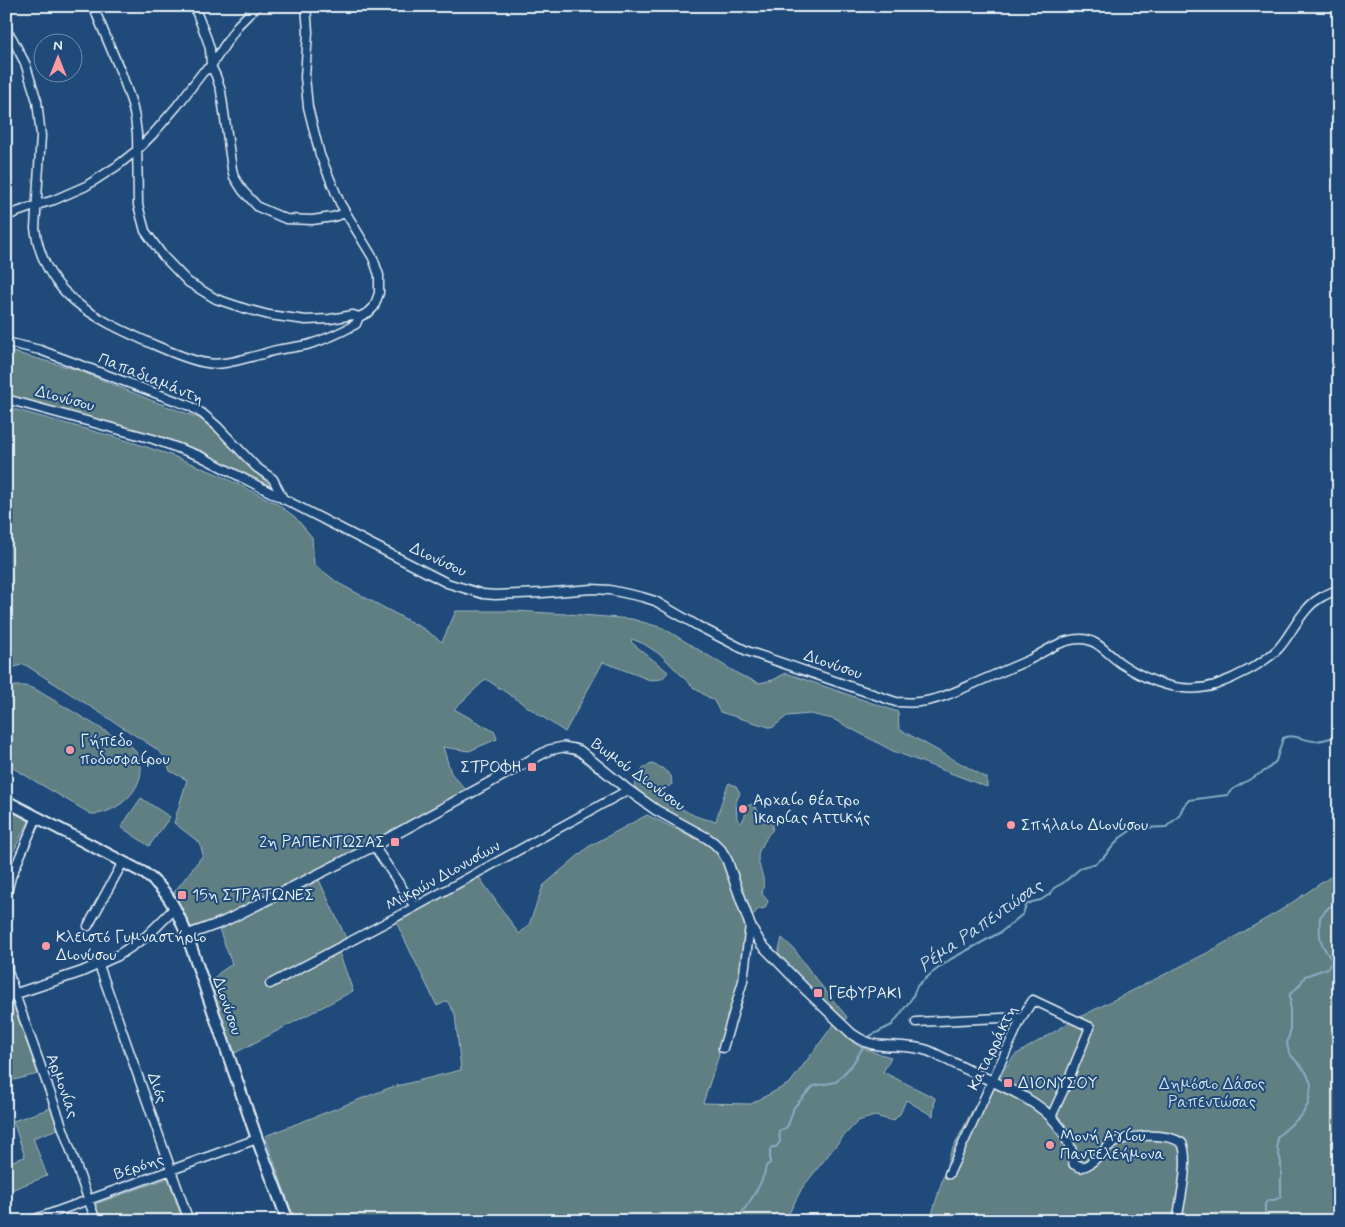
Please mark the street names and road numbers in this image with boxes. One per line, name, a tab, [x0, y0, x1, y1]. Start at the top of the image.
street label: Παπαδιαμάντη	[95, 348, 207, 410]
street label: Διονύσου	[33, 381, 97, 417]
street label: Διονύσου	[406, 538, 470, 582]
street label: Διονύσου	[801, 645, 865, 685]
street label: Βωμού Διονύσου	[587, 734, 689, 816]
street label: Μικρών Διονυσίων	[382, 836, 504, 916]
street label: Διονύσου	[207, 974, 247, 1038]
street label: Καταρράκτη	[963, 1002, 1023, 1094]
street label: Αρμονίας	[41, 1051, 83, 1121]
street label: Διός	[142, 1070, 172, 1106]
street label: Βερόης	[111, 1149, 167, 1185]

